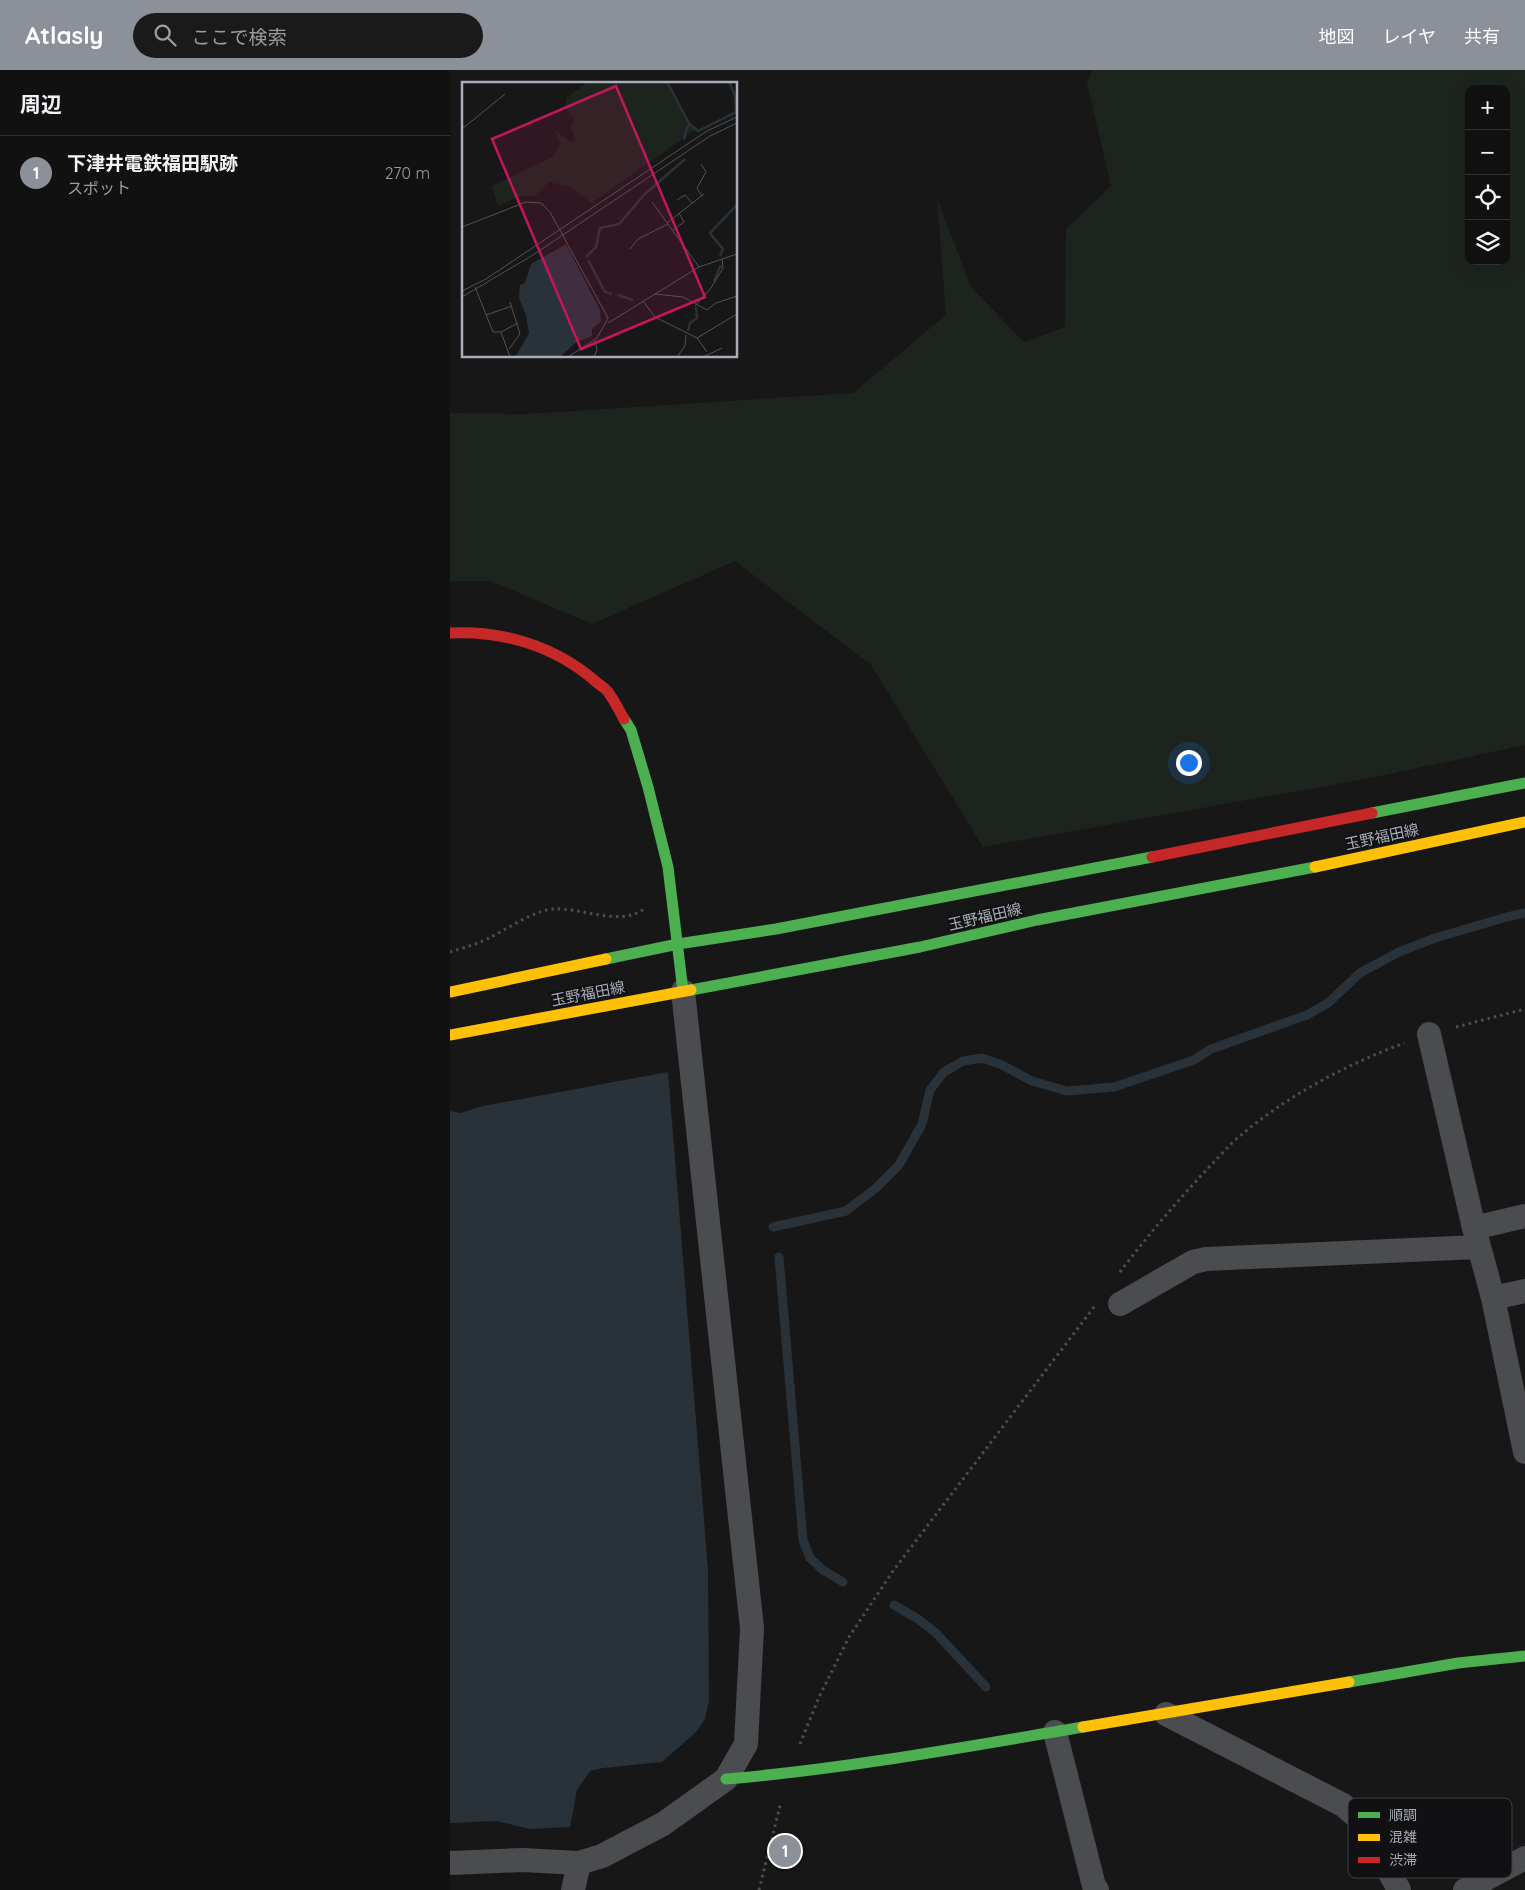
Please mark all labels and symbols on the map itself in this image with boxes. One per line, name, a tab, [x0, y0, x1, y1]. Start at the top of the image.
inset map	[462, 82, 738, 358]
your location	[1176, 750, 1202, 776]
street label: 玉野福田線	[1343, 819, 1421, 854]
street label: 玉野福田線	[946, 899, 1024, 934]
street label: 玉野福田線	[549, 977, 627, 1010]
legend	[1348, 1798, 1512, 1878]
text: 順調	[1389, 1806, 1417, 1824]
text: 混雑	[1389, 1828, 1417, 1846]
pin: 1	[769, 1832, 801, 1870]
text: 渋滞	[1389, 1851, 1417, 1869]

